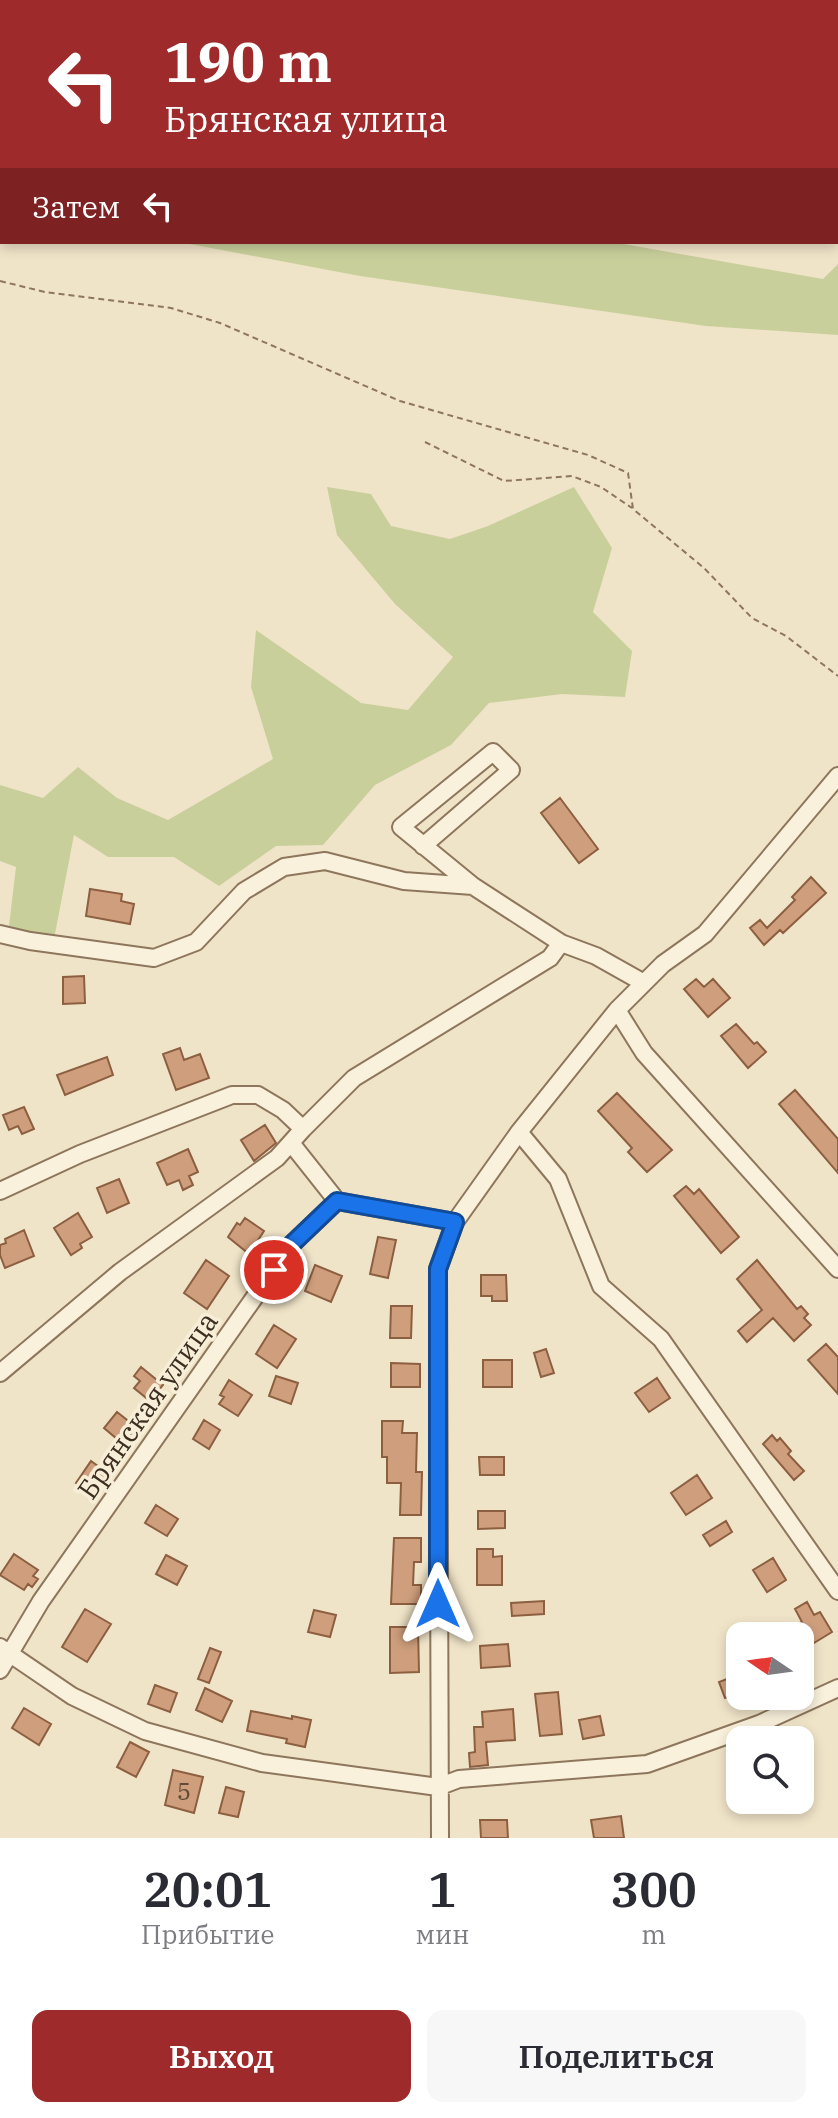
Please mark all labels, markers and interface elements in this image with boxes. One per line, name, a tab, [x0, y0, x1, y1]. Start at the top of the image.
text: 190 m	[164, 25, 332, 97]
icon: left	[32, 32, 136, 136]
text: Брянская улица	[164, 95, 448, 142]
icon: left	[136, 184, 180, 228]
text: Затем	[32, 187, 120, 226]
pin	[240, 1236, 308, 1304]
icon: arrive	[252, 1248, 296, 1292]
street label: Брянская улица	[69, 1304, 225, 1506]
position arrow	[396, 1562, 480, 1646]
north arrow	[726, 1622, 814, 1710]
map controls	[726, 1622, 814, 1814]
button: search	[726, 1726, 814, 1814]
house number: 5	[177, 1775, 191, 1807]
text: 20:01	[143, 1858, 273, 1920]
text: 1	[428, 1858, 457, 1920]
text: 300	[610, 1858, 697, 1920]
text: Прибытие	[141, 1917, 274, 1951]
text: мин	[416, 1917, 469, 1951]
text: m	[641, 1917, 666, 1951]
button: Выход	[32, 2010, 411, 2102]
button: Поделиться	[427, 2010, 806, 2102]

